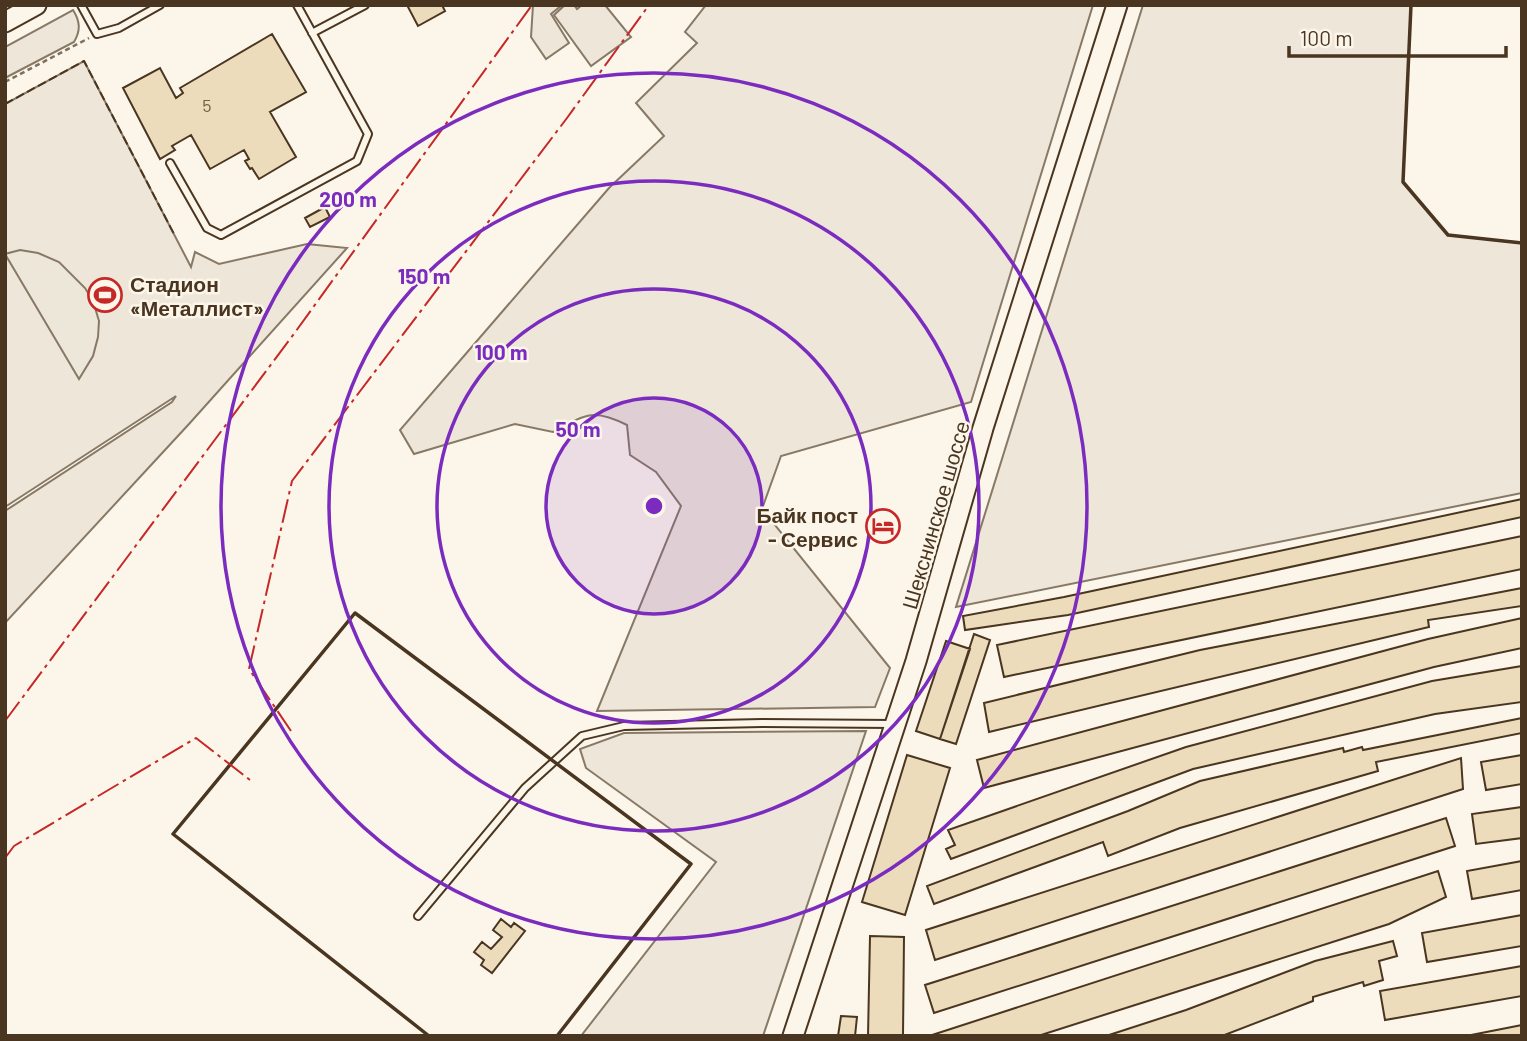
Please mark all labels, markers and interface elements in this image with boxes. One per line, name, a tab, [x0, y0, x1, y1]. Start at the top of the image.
scale bar	[1289, 14, 1506, 58]
text: 100 m	[1300, 25, 1353, 50]
house number: 5	[202, 94, 212, 116]
text: 200 m	[319, 186, 377, 211]
text: 150 m	[398, 263, 450, 288]
place label: Стадион «Металлист»	[130, 271, 264, 320]
sports icon: Стадион «Металлист»	[86, 276, 124, 314]
text: 100 m	[474, 339, 528, 364]
text: 50 m	[555, 416, 601, 441]
street label: Шекснинское шоссе	[896, 418, 974, 612]
centre of rings	[642, 494, 666, 518]
place label: Байк пост - Сервис	[756, 502, 858, 551]
hotel icon: Байк пост - Сервис	[864, 507, 902, 545]

